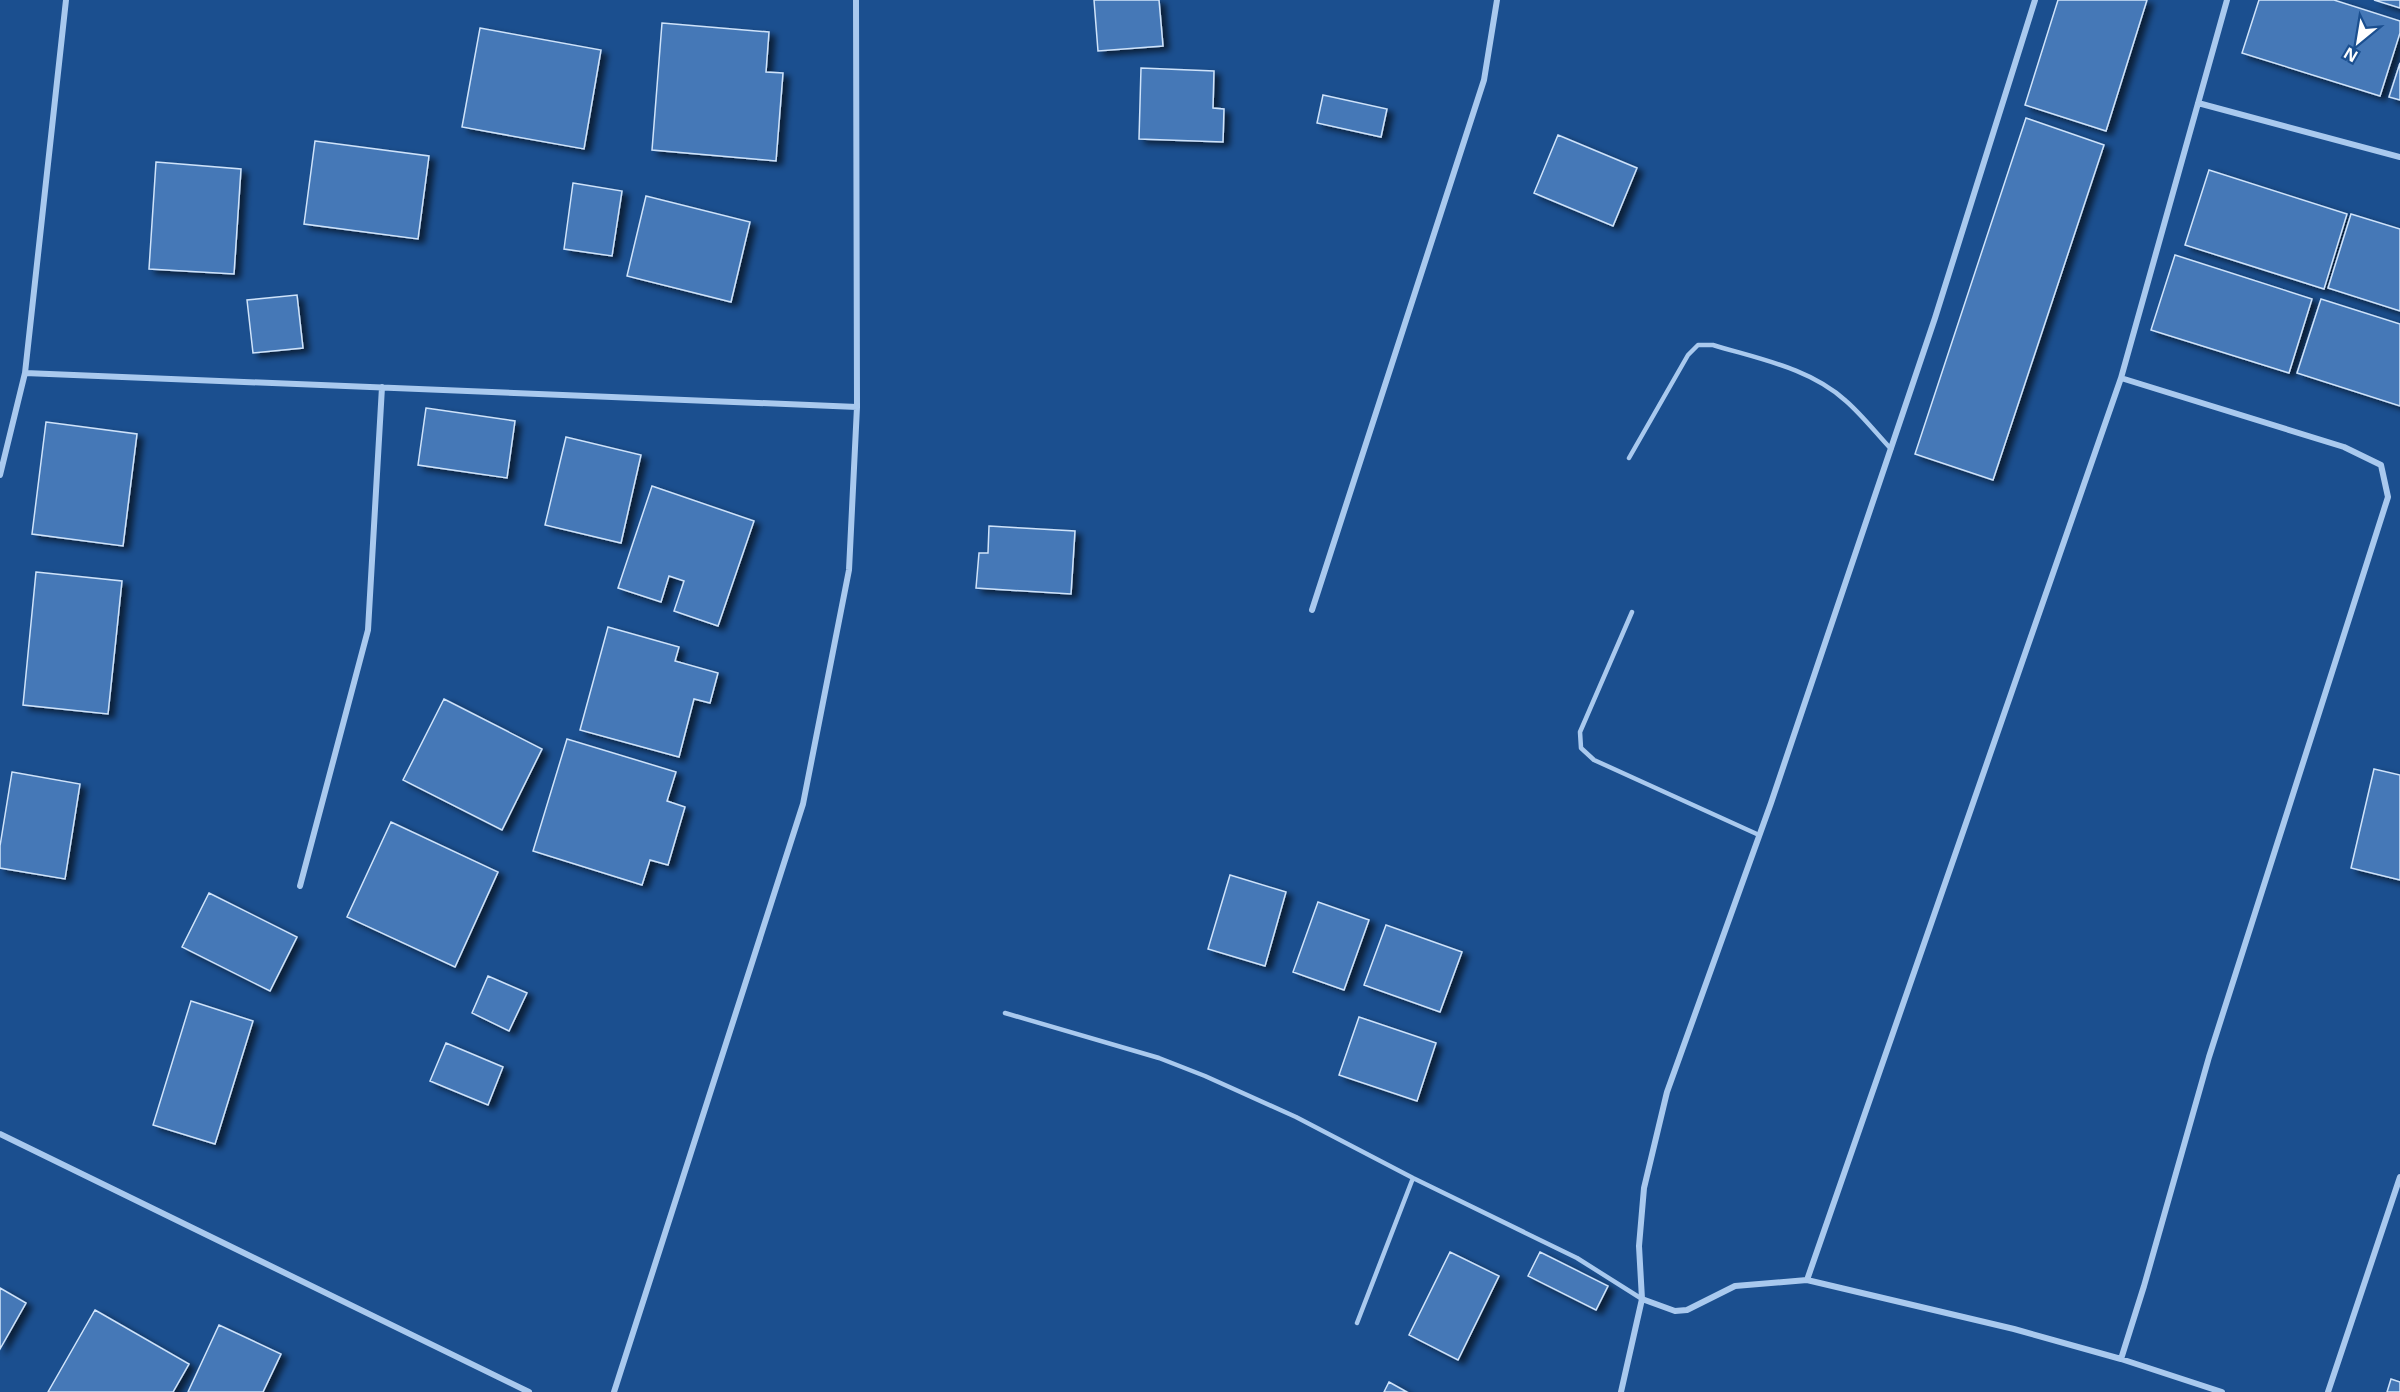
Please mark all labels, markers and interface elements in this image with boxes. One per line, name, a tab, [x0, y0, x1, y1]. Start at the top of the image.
north arrow	[2328, 12, 2388, 72]
text: N	[2339, 42, 2362, 68]

